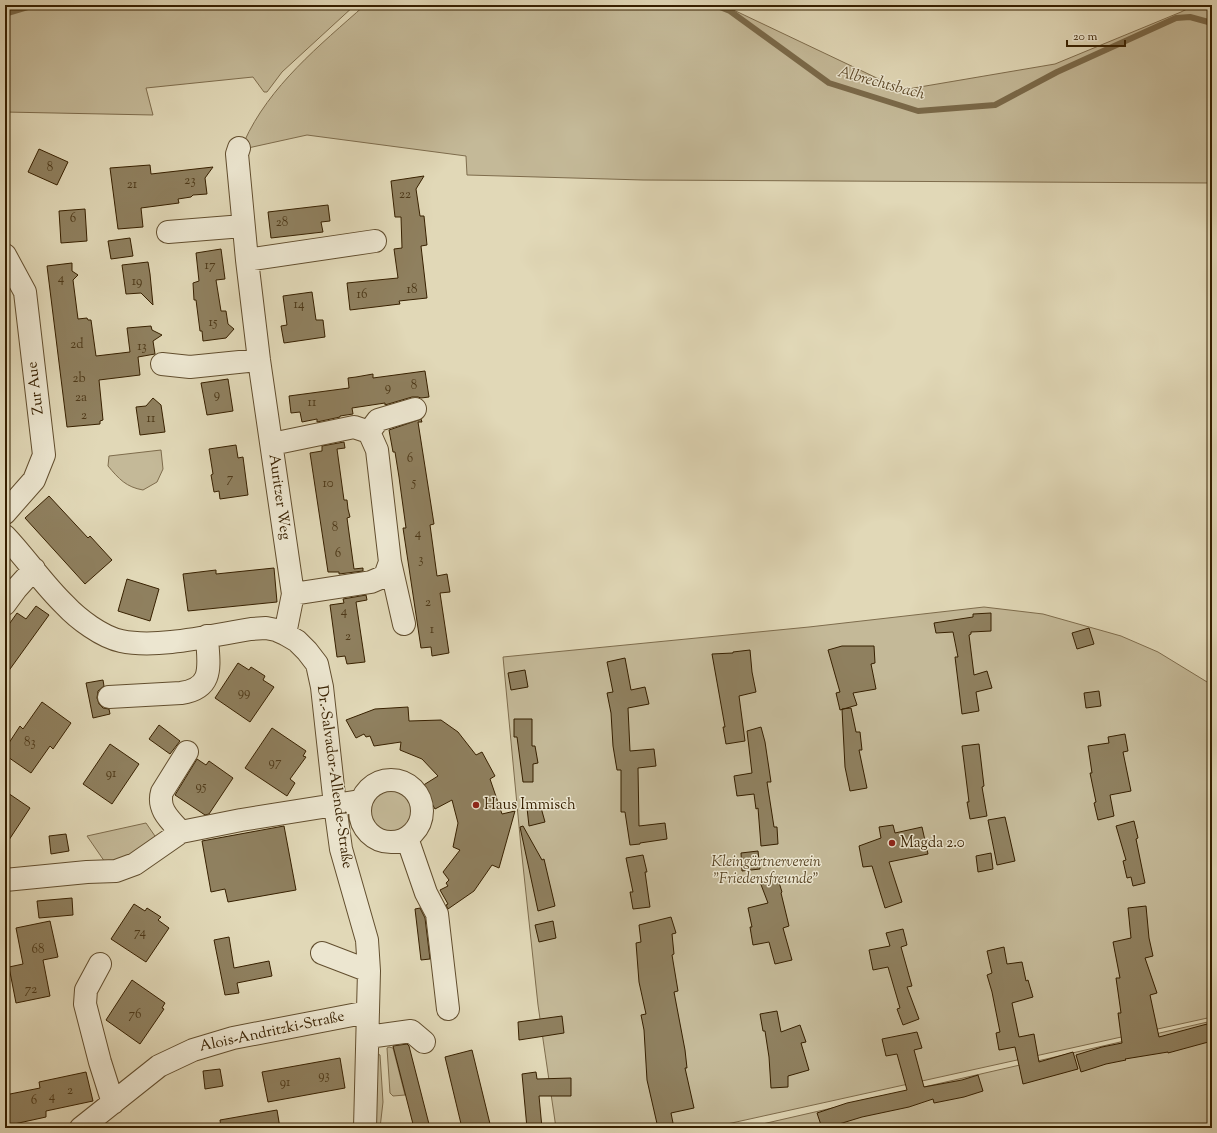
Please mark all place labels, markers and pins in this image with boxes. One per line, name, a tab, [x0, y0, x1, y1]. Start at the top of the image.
place label: Haus Immisch	[484, 795, 576, 816]
marker: Haus Immisch	[471, 800, 481, 810]
place label: Magda 2.0	[900, 833, 965, 854]
marker: Magda 2.0	[887, 838, 897, 848]

